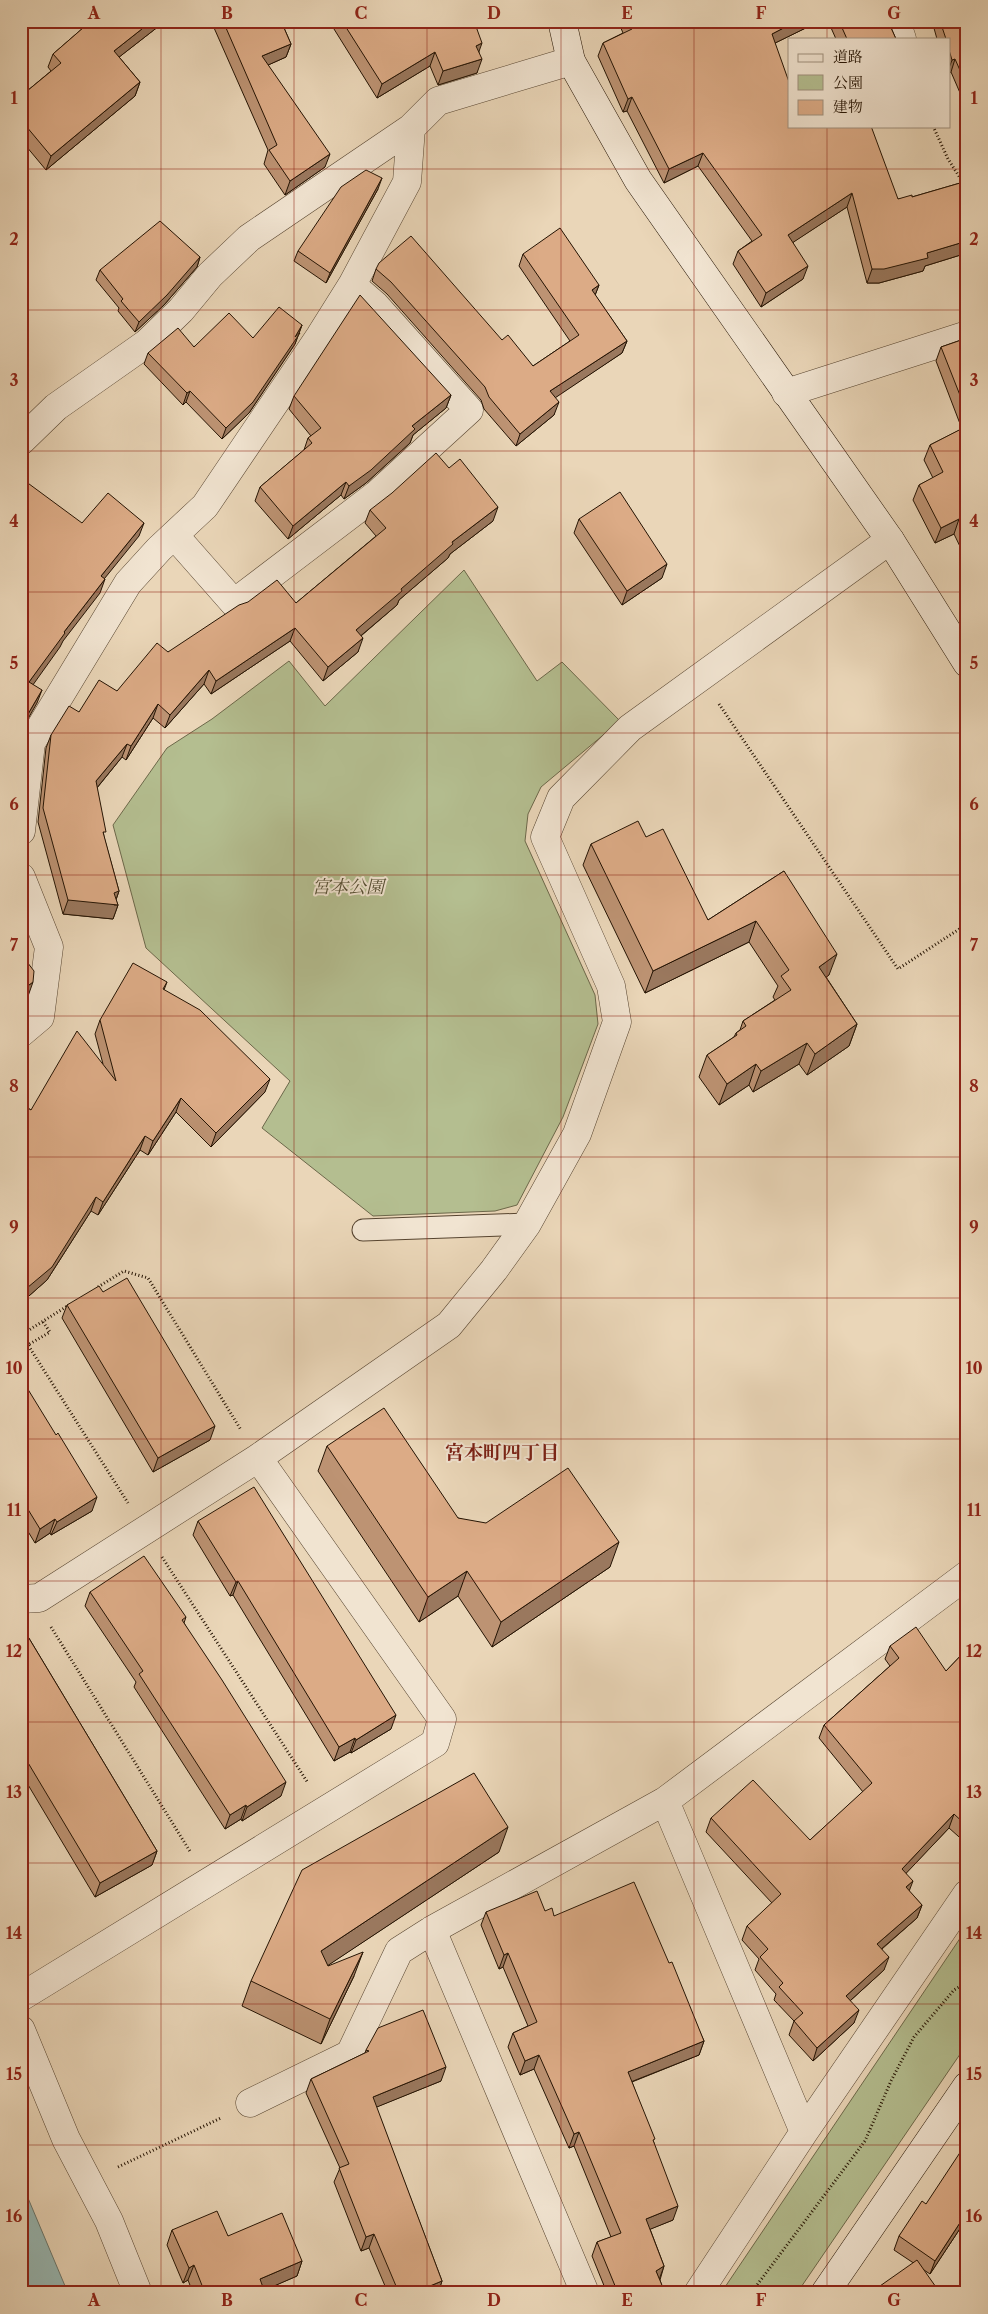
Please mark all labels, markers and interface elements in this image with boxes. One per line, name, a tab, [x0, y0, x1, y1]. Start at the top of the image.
text: A	[87, 3, 101, 23]
text: B	[221, 3, 233, 23]
text: C	[355, 3, 367, 23]
text: D	[487, 3, 501, 23]
text: E	[621, 3, 633, 23]
text: F	[756, 3, 767, 23]
text: G	[887, 3, 901, 23]
legend	[788, 38, 950, 128]
text: 道路	[833, 47, 863, 66]
text: 公園	[833, 73, 863, 92]
text: 1	[10, 88, 18, 108]
text: 1	[970, 88, 978, 108]
text: 建物	[833, 97, 863, 116]
text: 2	[9, 229, 19, 249]
text: 2	[969, 229, 979, 249]
text: 3	[9, 370, 19, 390]
text: 3	[969, 370, 979, 390]
text: 4	[9, 511, 19, 531]
text: 4	[969, 511, 979, 531]
text: 5	[10, 653, 19, 673]
text: 5	[970, 653, 979, 673]
text: 6	[9, 794, 19, 814]
text: 6	[969, 794, 979, 814]
park label: 宮本公園	[312, 876, 387, 898]
text: 7	[10, 935, 19, 955]
text: 7	[970, 935, 979, 955]
text: 8	[9, 1076, 19, 1096]
text: 8	[969, 1076, 979, 1096]
text: 9	[9, 1217, 19, 1237]
text: 9	[969, 1217, 979, 1237]
text: 10	[5, 1358, 23, 1378]
text: 10	[965, 1358, 983, 1378]
district label: 宮本町四丁目	[445, 1441, 559, 1464]
text: 11	[7, 1500, 22, 1520]
text: 11	[967, 1500, 982, 1520]
text: 12	[6, 1641, 22, 1661]
text: 12	[966, 1641, 982, 1661]
text: 13	[6, 1782, 22, 1802]
text: 13	[966, 1782, 982, 1802]
text: 14	[6, 1923, 22, 1943]
text: 14	[966, 1923, 982, 1943]
text: 15	[6, 2064, 22, 2084]
text: 15	[966, 2064, 982, 2084]
text: 16	[6, 2206, 23, 2226]
text: 16	[966, 2206, 983, 2226]
text: A	[87, 2290, 101, 2310]
text: B	[221, 2290, 233, 2310]
text: C	[355, 2290, 367, 2310]
text: D	[487, 2290, 501, 2310]
text: E	[621, 2290, 633, 2310]
text: F	[756, 2290, 767, 2310]
text: G	[887, 2290, 901, 2310]

